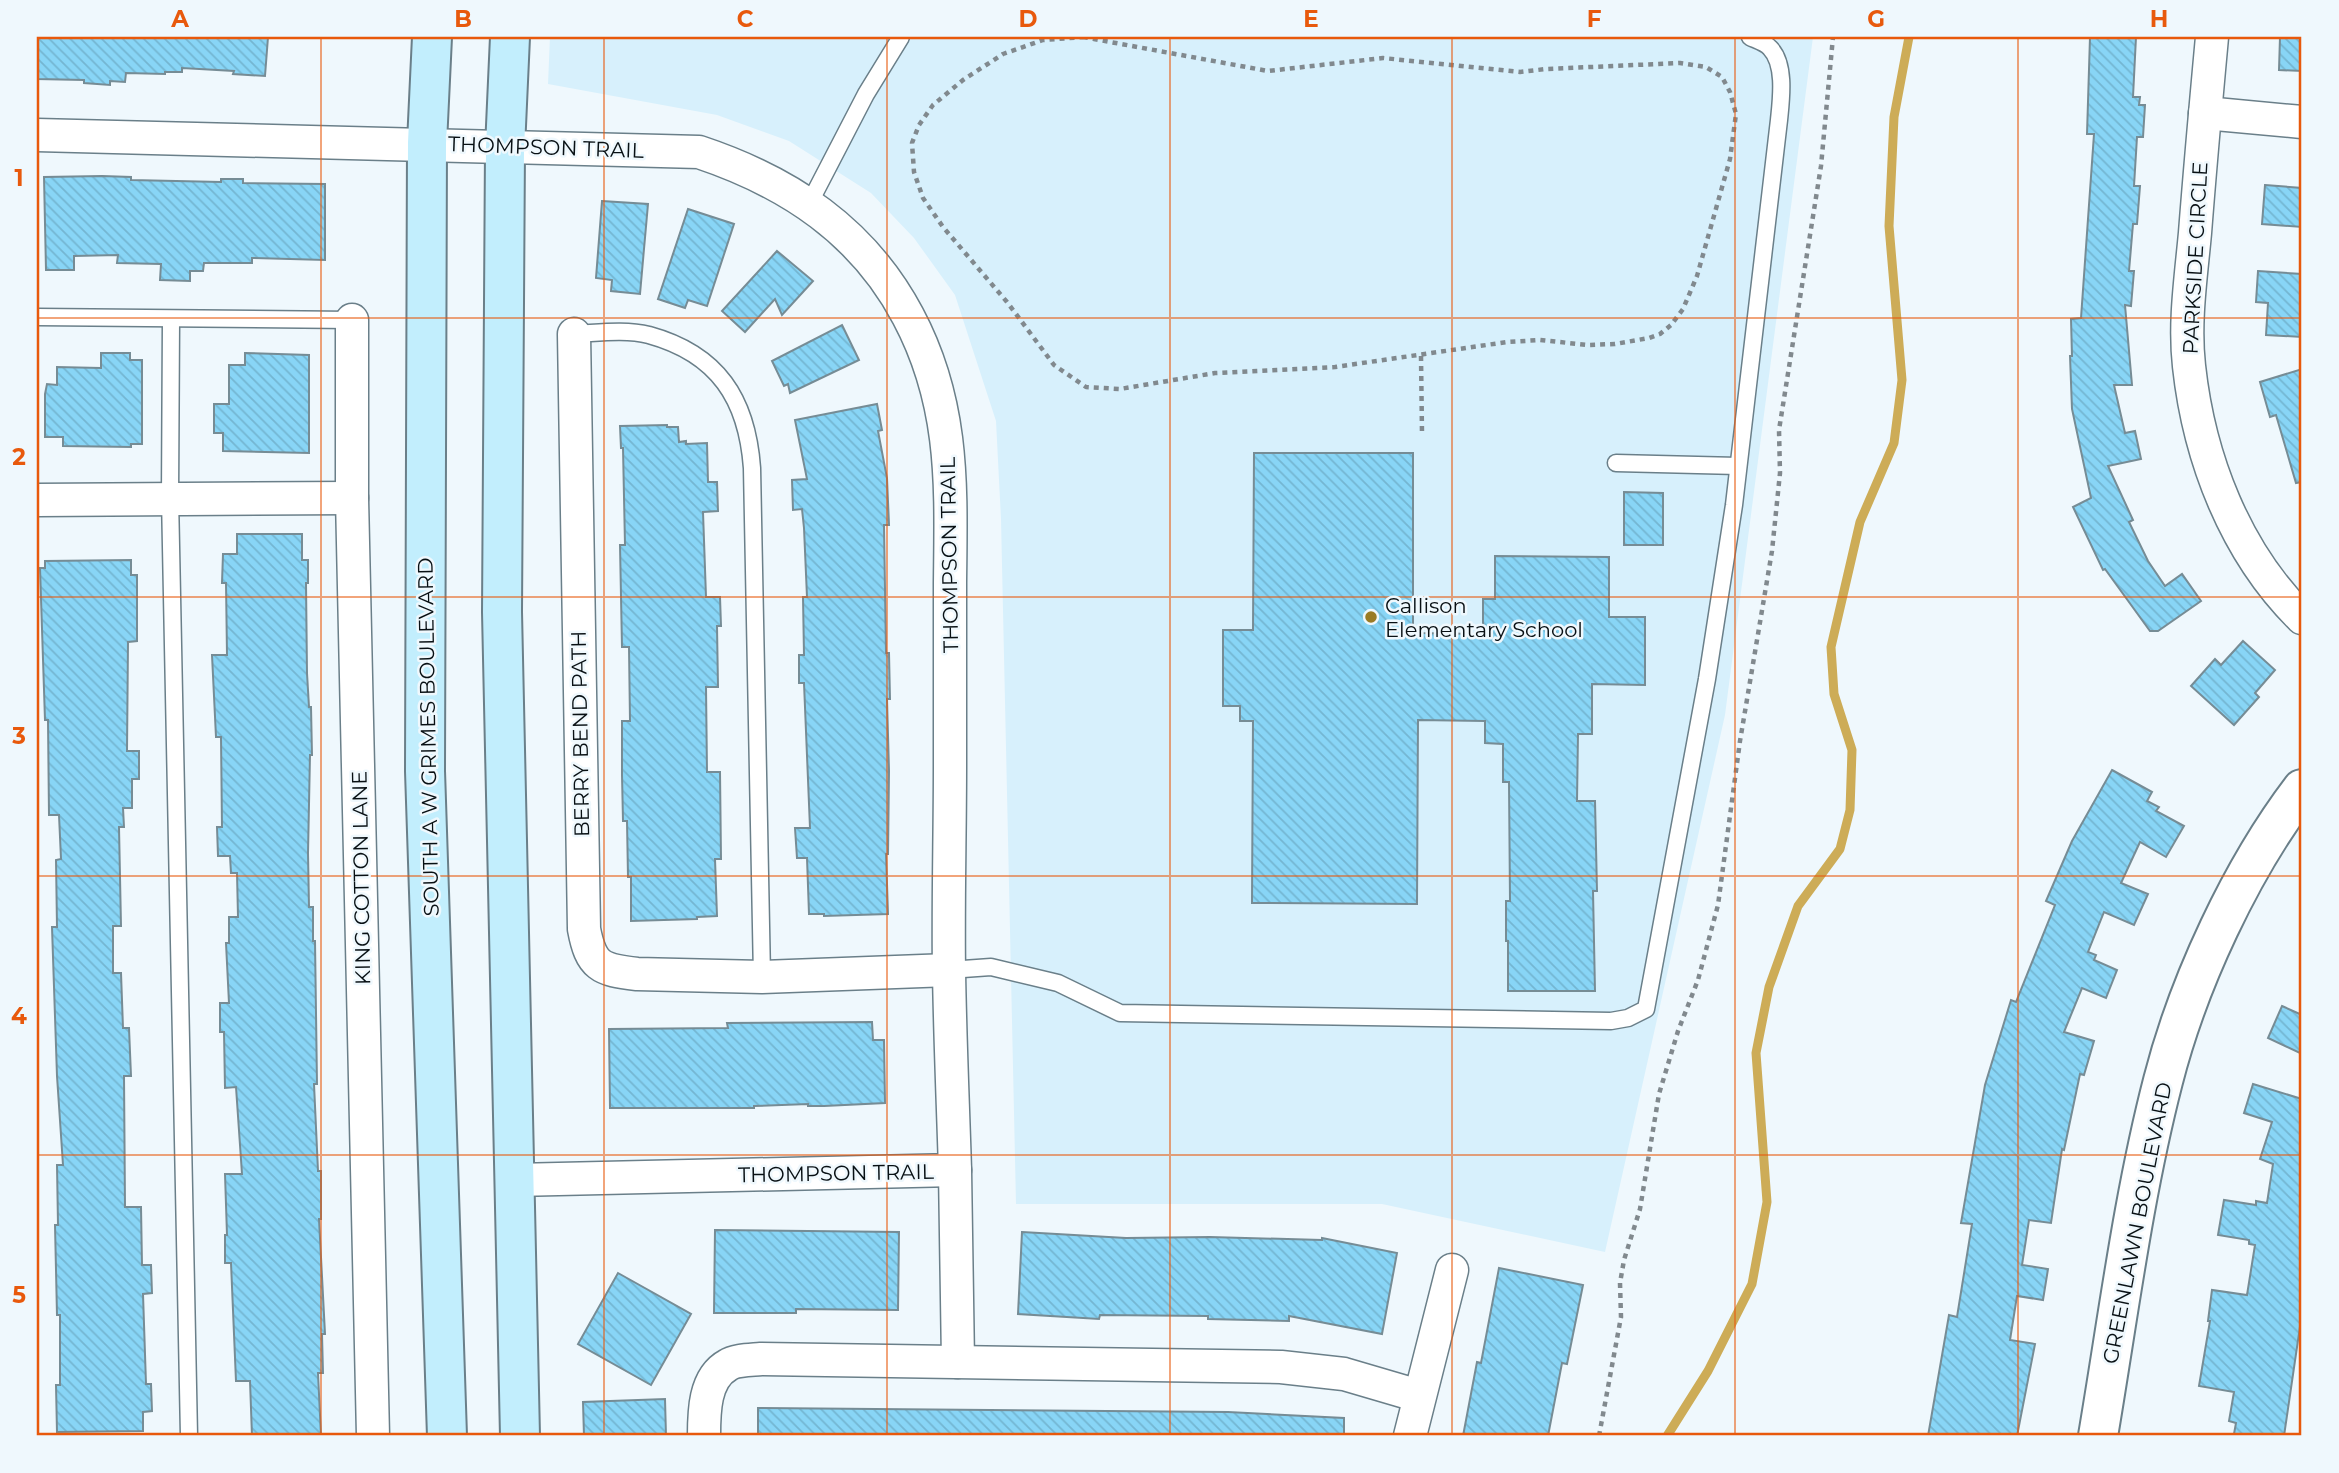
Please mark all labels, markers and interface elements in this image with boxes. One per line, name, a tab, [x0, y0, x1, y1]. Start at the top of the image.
text: A	[170, 5, 189, 33]
text: B	[454, 5, 472, 33]
text: C	[737, 5, 754, 33]
text: D	[1019, 5, 1038, 33]
text: E	[1303, 5, 1319, 33]
text: F	[1587, 5, 1602, 33]
text: G	[1867, 5, 1885, 33]
text: H	[2150, 5, 2168, 33]
street label: THOMPSON TRAIL	[448, 131, 645, 163]
street label: PARKSIDE CIRCLE	[2177, 161, 2213, 355]
text: 1	[14, 164, 24, 192]
text: 2	[12, 443, 26, 471]
street label: THOMPSON TRAIL	[935, 456, 963, 653]
street label: SOUTH A W GRIMES BOULEVARD	[412, 557, 444, 917]
place label: Callison Elementary School	[1385, 593, 1583, 642]
marker: Callison Elementary School	[1363, 609, 1379, 625]
street label: BERRY BEND PATH	[566, 631, 594, 837]
text: 3	[11, 722, 26, 750]
street label: KING COTTON LANE	[347, 771, 375, 985]
text: 4	[11, 1002, 27, 1030]
street label: GREENLAWN BOULEVARD	[2097, 1080, 2177, 1366]
street label: THOMPSON TRAIL	[738, 1159, 935, 1187]
text: 5	[12, 1281, 26, 1309]

